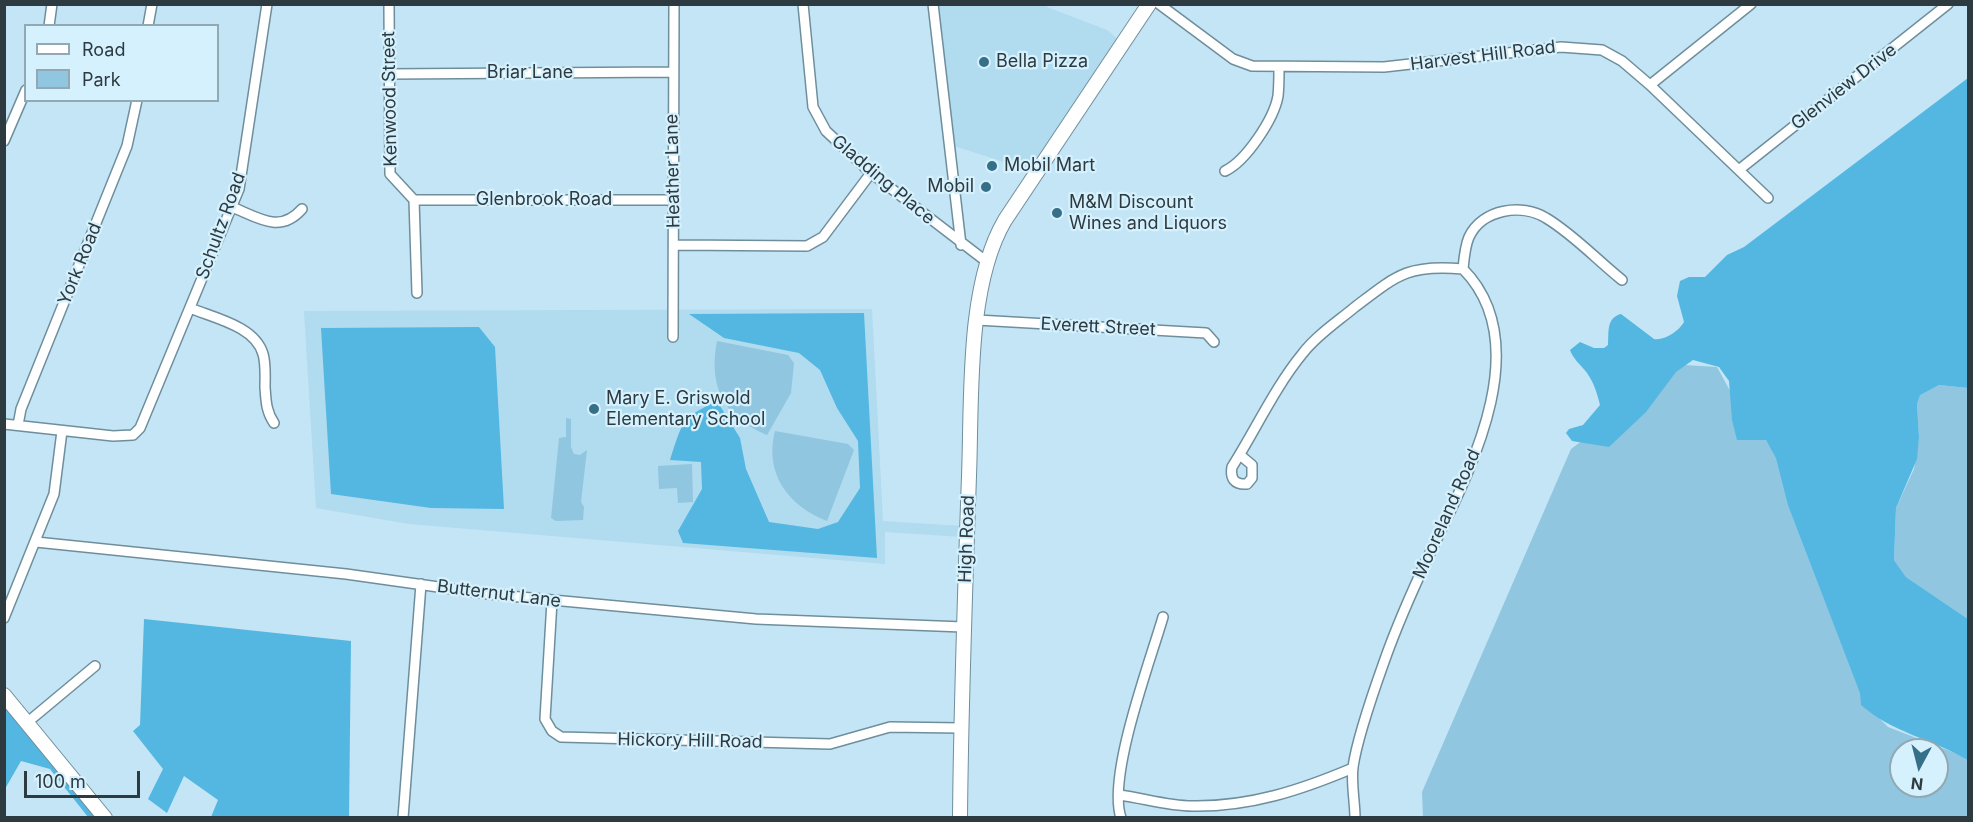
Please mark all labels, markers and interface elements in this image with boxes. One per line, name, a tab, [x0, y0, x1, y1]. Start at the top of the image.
legend	[24, 24, 219, 102]
street label: Kenwood Street	[378, 31, 402, 167]
street label: Harvest Hill Road	[1409, 36, 1557, 76]
text: Road	[82, 39, 125, 60]
street label: Glenview Drive	[1787, 39, 1901, 135]
place label: Bella Pizza	[996, 51, 1088, 73]
marker: Bella Pizza	[977, 55, 991, 69]
street label: Briar Lane	[487, 62, 573, 84]
text: Park	[82, 69, 121, 90]
street label: Heather Lane	[661, 114, 685, 228]
street label: Gladding Place	[827, 131, 939, 229]
place label: Mobil Mart	[1004, 155, 1095, 177]
marker: Mobil Mart	[985, 159, 999, 173]
street label: Schultz Road	[192, 170, 250, 282]
place label: Mobil	[927, 176, 974, 198]
marker: Mobil	[979, 180, 993, 194]
street label: Glenbrook Road	[476, 189, 612, 211]
place label: M&M Discount Wines and Liquors	[1069, 192, 1227, 234]
marker: M&M Discount Wines and Liquors	[1050, 206, 1064, 220]
street label: York Road	[54, 220, 106, 308]
street label: Everett Street	[1040, 313, 1156, 341]
place label: Mary E. Griswold Elementary School	[606, 388, 765, 430]
marker: Mary E. Griswold Elementary School	[587, 402, 601, 416]
street label: Mooreland Road	[1409, 446, 1485, 582]
street label: High Road	[955, 495, 979, 583]
street label: Butternut Lane	[436, 576, 562, 612]
street label: Hickory Hill Road	[617, 729, 763, 753]
north arrow	[1889, 738, 1949, 798]
scale bar	[27, 759, 142, 797]
text: 100 m	[35, 771, 86, 792]
text: N	[1910, 773, 1924, 795]

